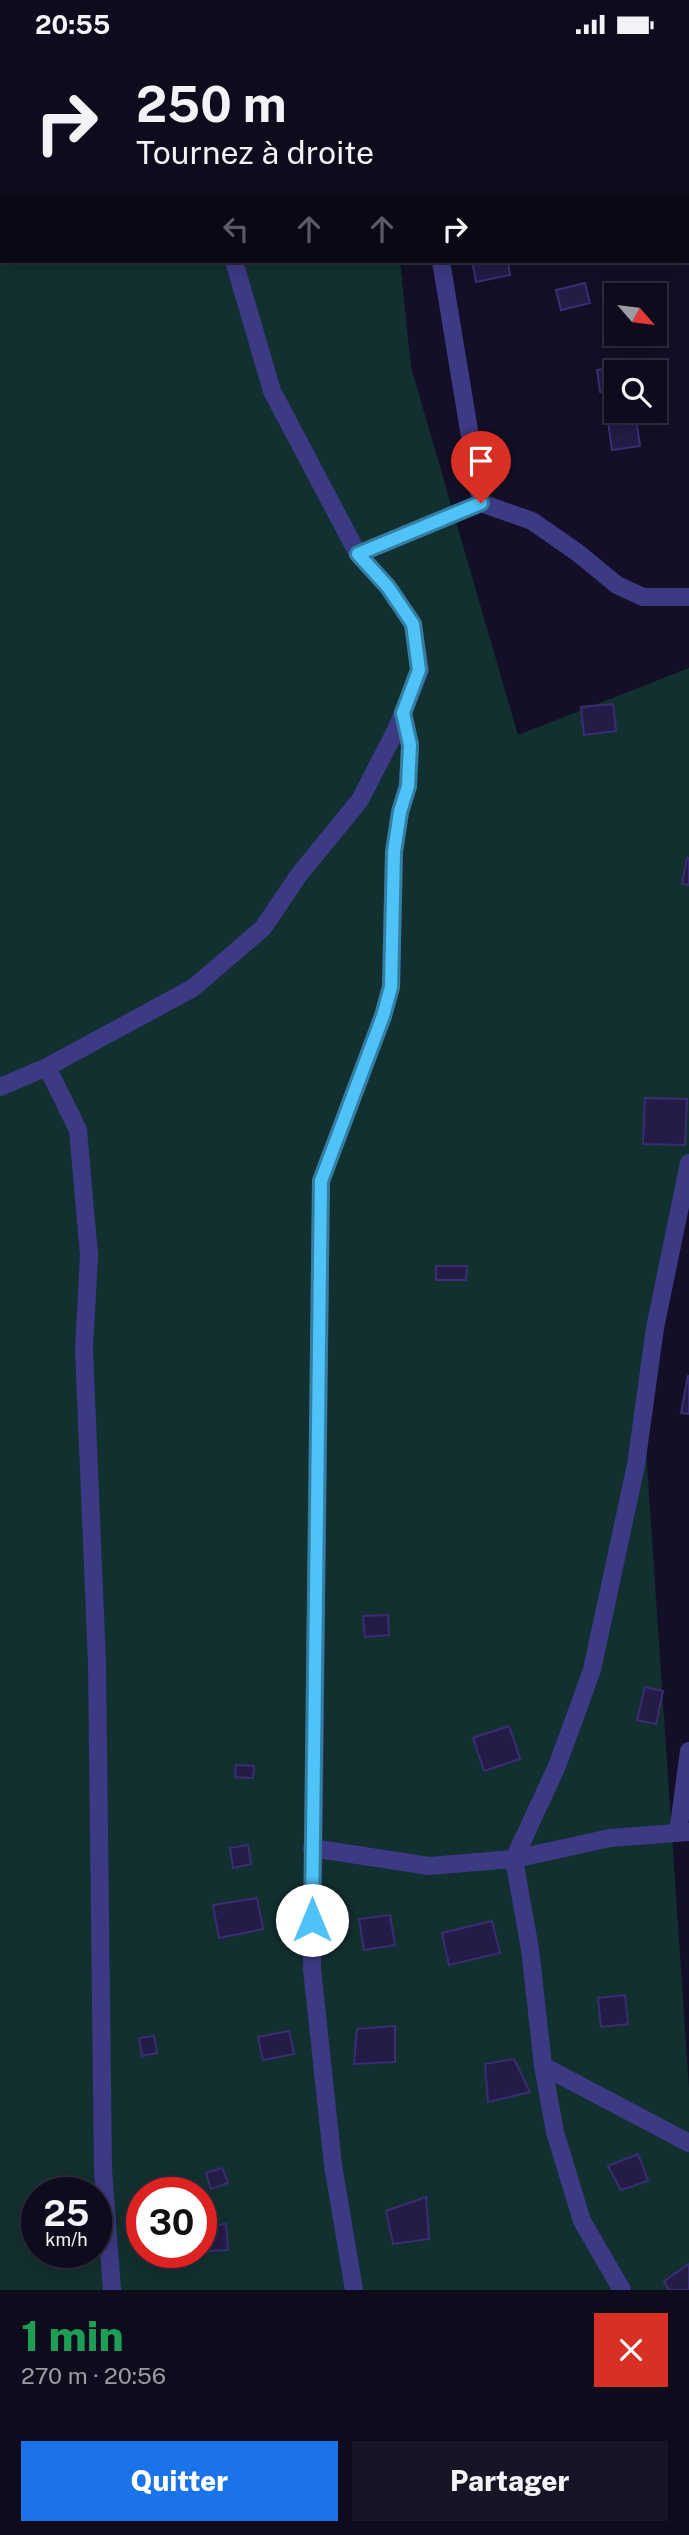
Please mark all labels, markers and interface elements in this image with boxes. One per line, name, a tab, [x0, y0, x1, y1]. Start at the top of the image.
text: 20:55	[35, 9, 110, 40]
text: 250 m	[136, 75, 287, 133]
icon: right	[21, 77, 112, 168]
text: Tournez à droite	[136, 134, 374, 171]
icon: left	[217, 210, 255, 248]
icon: ahead	[290, 210, 328, 248]
icon: ahead	[363, 210, 401, 248]
icon: right	[436, 210, 474, 248]
north arrow	[604, 283, 667, 347]
map controls	[604, 283, 667, 423]
button: search	[604, 360, 667, 423]
pin	[451, 431, 511, 503]
icon: arrive	[462, 442, 500, 480]
position arrow	[275, 1883, 349, 1957]
speed limit sign: 30	[126, 2177, 217, 2268]
text: 25	[44, 2193, 89, 2234]
text: km/h	[45, 2229, 88, 2250]
text: 1 min	[21, 2311, 124, 2360]
button: close	[594, 2313, 668, 2387]
text: 270 m · 20:56	[21, 2362, 166, 2389]
button: Quitter	[21, 2441, 338, 2521]
button: Partager	[352, 2441, 668, 2521]

